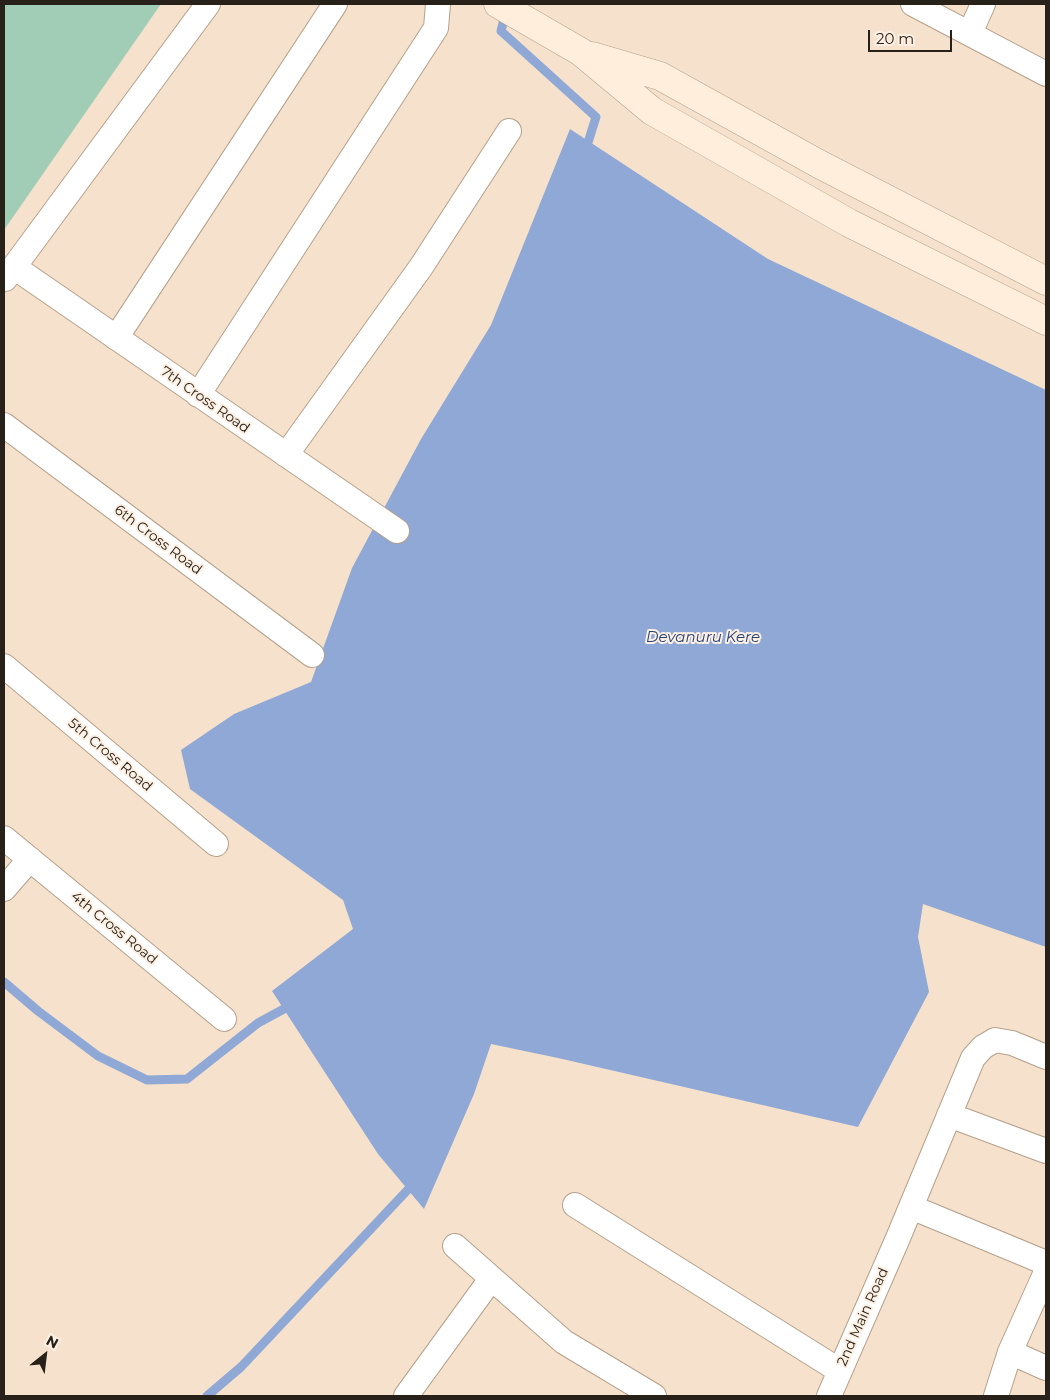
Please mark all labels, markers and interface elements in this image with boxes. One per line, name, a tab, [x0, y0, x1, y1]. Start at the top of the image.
scale bar	[870, 20, 954, 52]
text: 20 m	[876, 29, 914, 48]
street label: 7th Cross Road	[157, 363, 253, 437]
street label: 6th Cross Road	[111, 502, 205, 578]
water label: Devanuru Kere	[646, 629, 760, 647]
street label: 5th Cross Road	[64, 715, 156, 795]
street label: 4th Cross Road	[67, 888, 161, 968]
street label: 2nd Main Road	[834, 1265, 892, 1369]
north arrow	[20, 1330, 70, 1380]
text: N	[43, 1331, 62, 1352]

